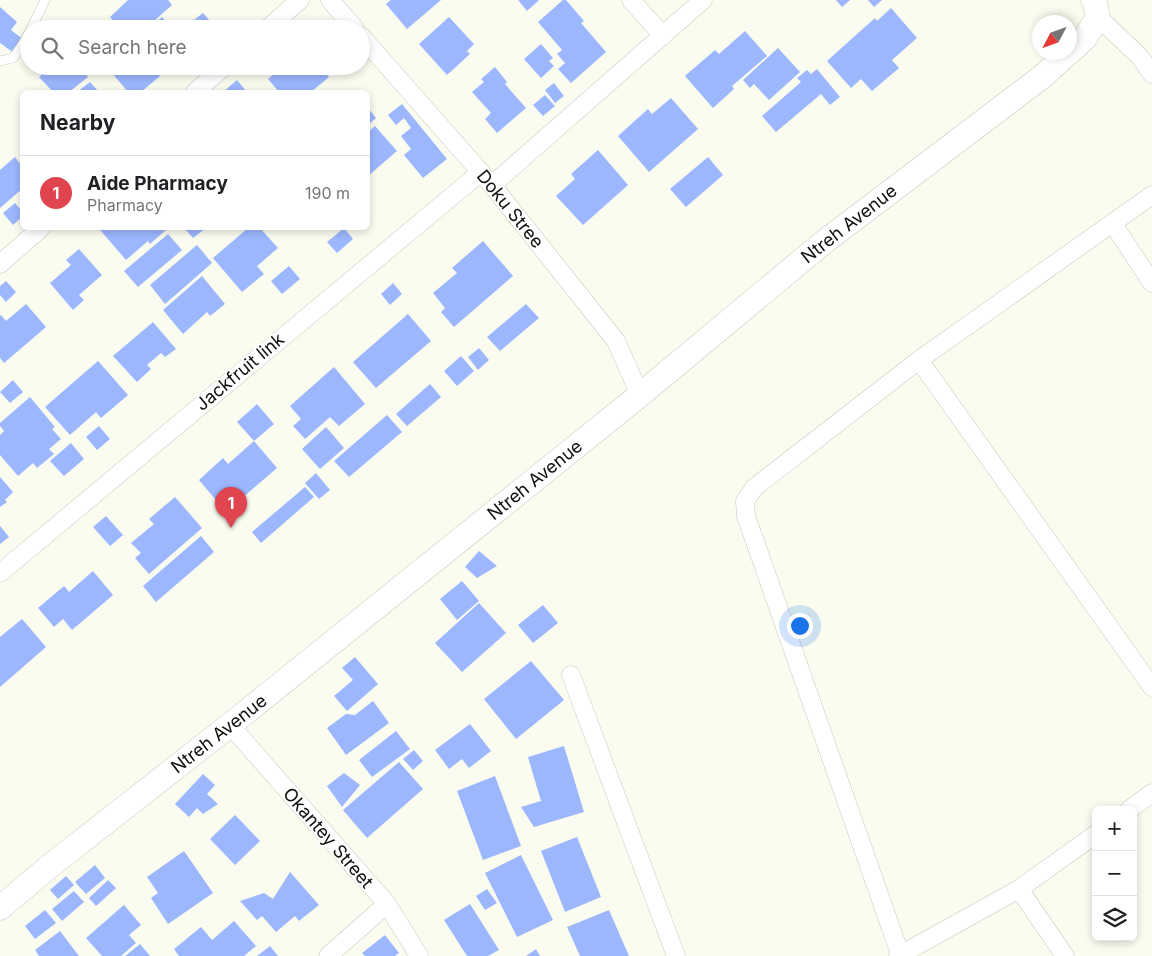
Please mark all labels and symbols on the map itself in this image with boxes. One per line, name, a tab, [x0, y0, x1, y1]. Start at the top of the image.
north arrow	[1032, 15, 1077, 60]
street label: Doku Stree	[473, 165, 548, 252]
street label: Ntreh Avenue	[797, 180, 901, 267]
street label: Jackfruit link	[191, 328, 288, 415]
street label: Ntreh Avenue	[483, 435, 586, 524]
pin: 1	[215, 487, 247, 528]
your location	[787, 613, 813, 639]
street label: Ntreh Avenue	[167, 690, 271, 777]
street label: Okantey Street	[279, 783, 378, 892]

